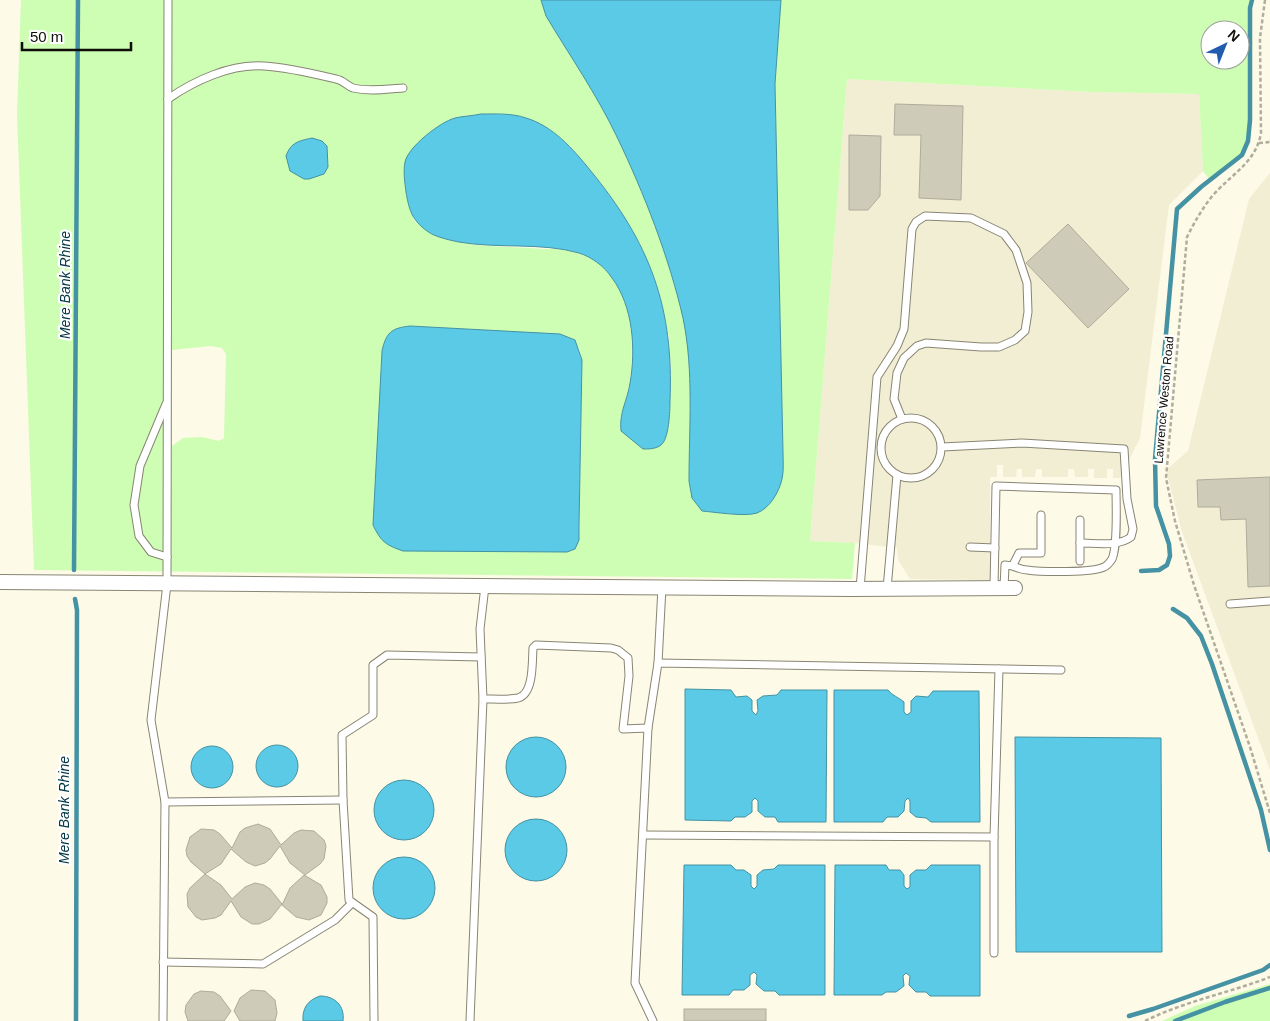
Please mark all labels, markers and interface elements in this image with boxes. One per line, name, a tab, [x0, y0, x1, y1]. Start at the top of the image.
scale bar	[22, 20, 131, 52]
north arrow	[1200, 20, 1250, 70]
text: N	[1225, 26, 1243, 45]
text: 50 m	[30, 28, 63, 45]
water label: Mere Bank Rhine	[57, 231, 73, 339]
street label: Lawrence Weston Road	[1151, 336, 1177, 464]
water label: Mere Bank Rhine	[56, 756, 72, 864]

